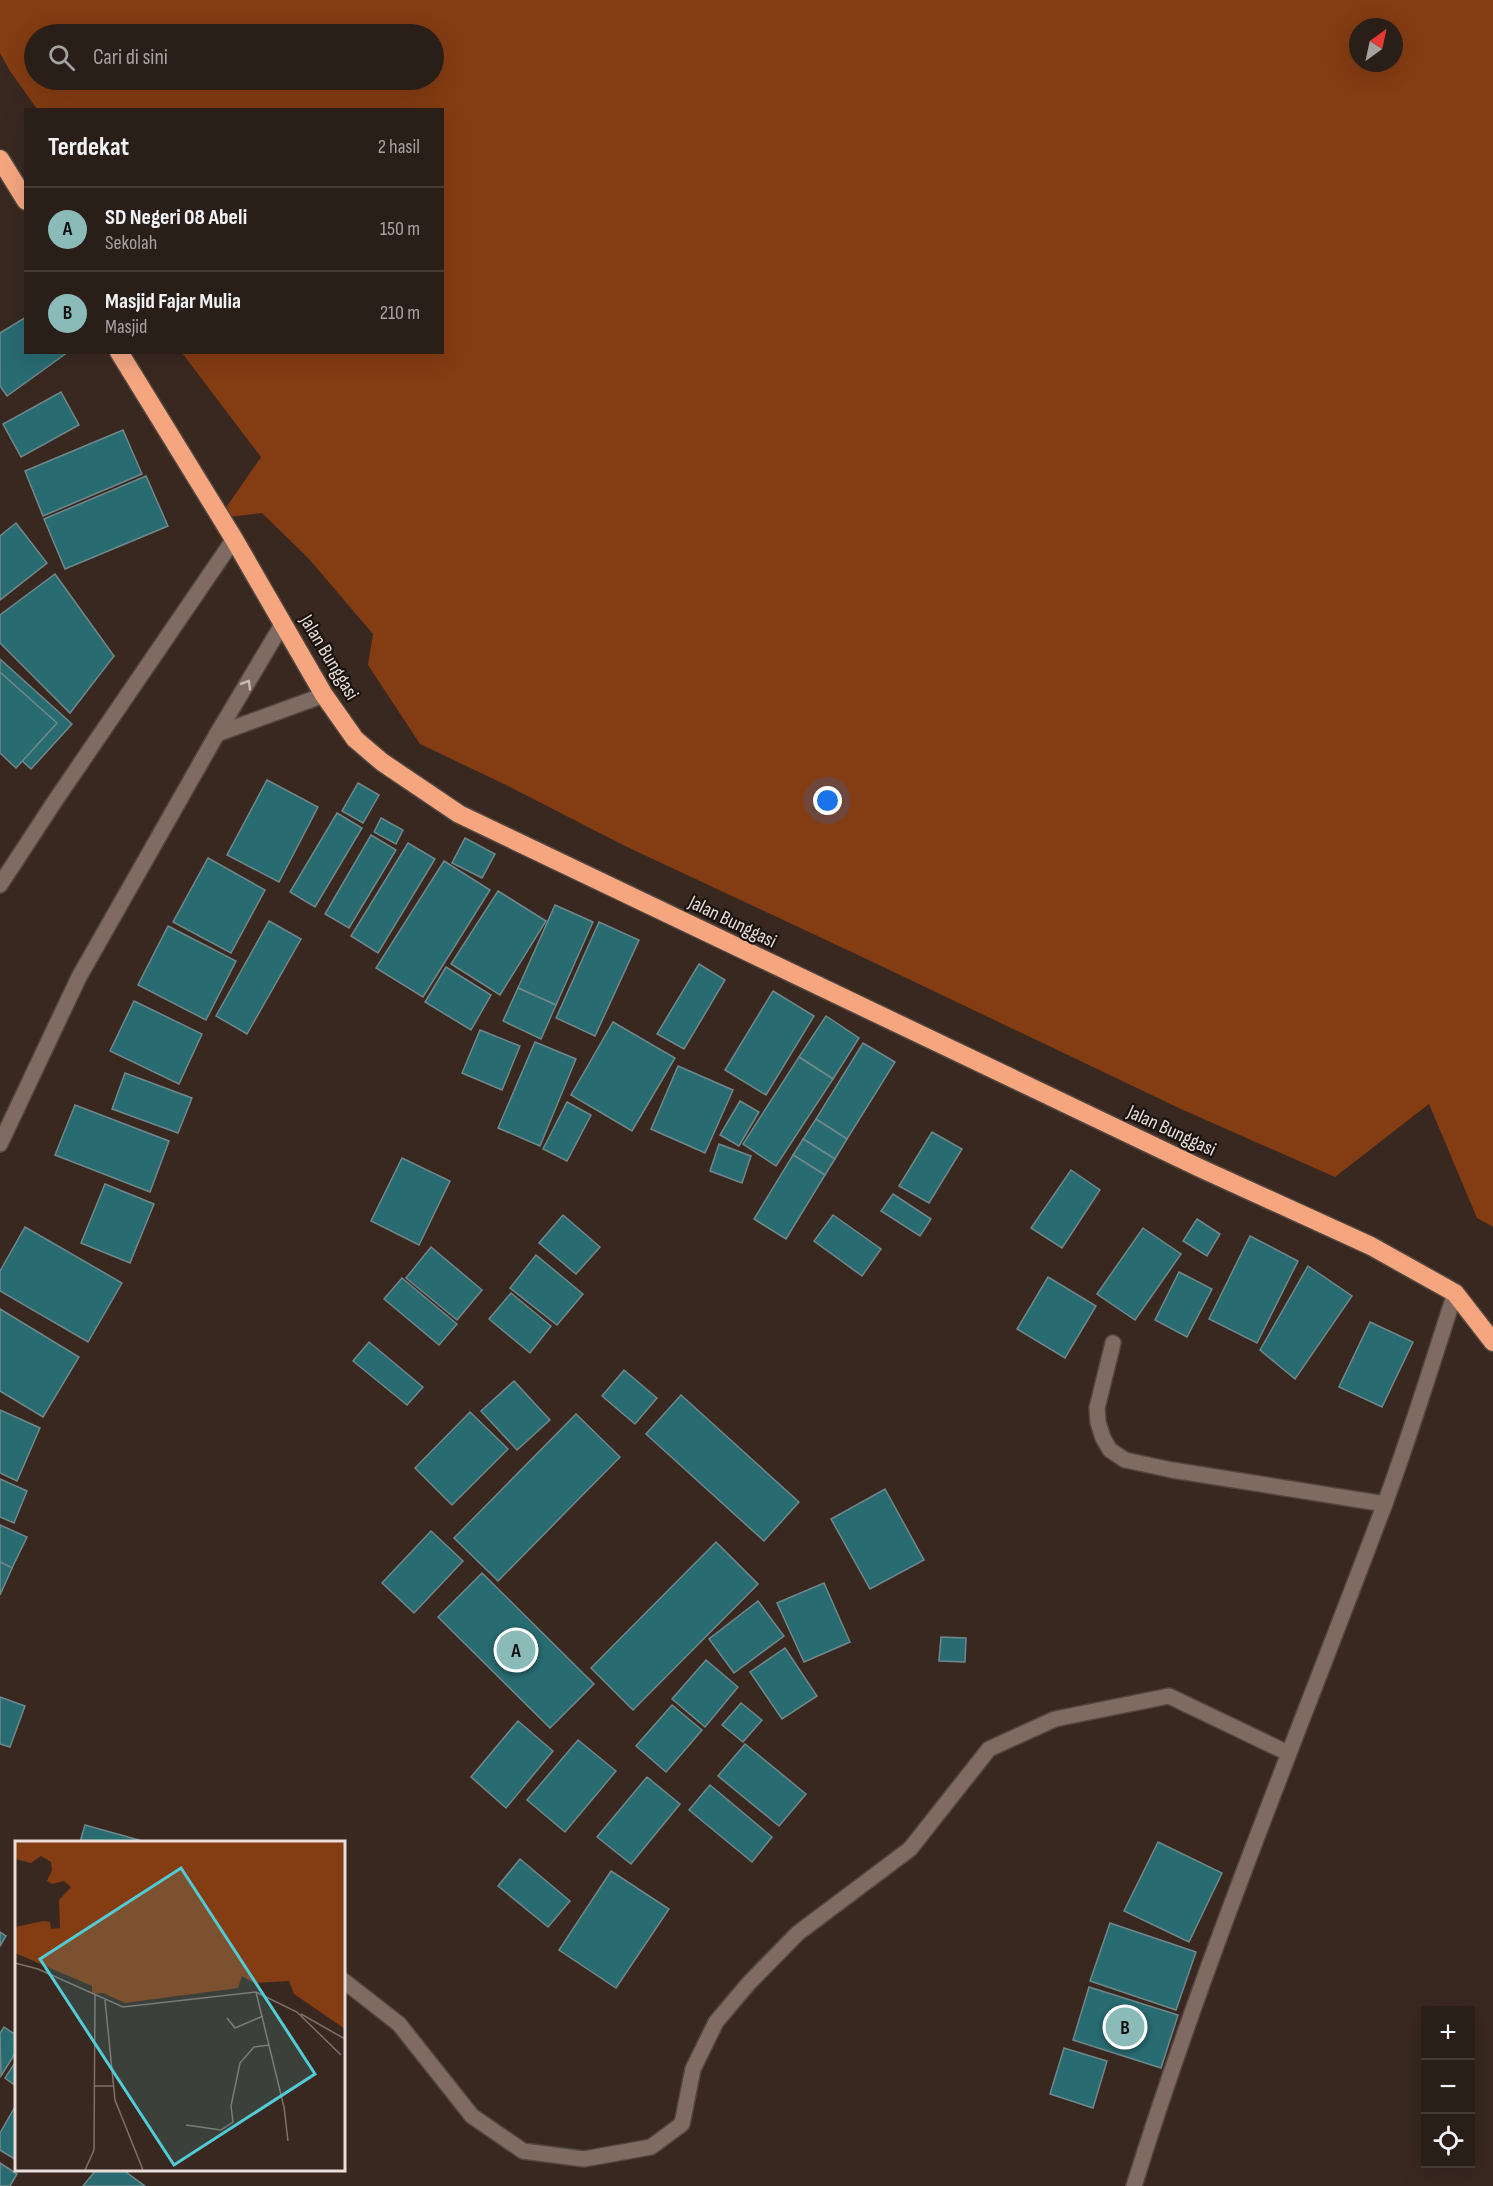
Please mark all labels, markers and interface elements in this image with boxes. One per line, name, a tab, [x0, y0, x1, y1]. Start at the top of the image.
north arrow	[1349, 18, 1403, 72]
search box	[24, 24, 444, 90]
icon: search	[45, 41, 78, 74]
text: Cari di sini	[93, 44, 168, 71]
text: Terdekat	[48, 132, 129, 163]
text: 2 hasil	[378, 135, 420, 159]
text: SD Negeri 08 Abeli	[105, 204, 247, 231]
text: A	[63, 217, 72, 241]
text: 150 m	[380, 217, 420, 241]
text: Sekolah	[105, 231, 157, 255]
text: Masjid Fajar Mulia	[105, 288, 241, 315]
text: B	[63, 301, 72, 325]
text: 210 m	[380, 301, 420, 325]
text: Masjid	[105, 315, 147, 339]
street label: Jalan Bunggasi	[294, 610, 364, 704]
one-way arrow	[239, 680, 251, 690]
your location	[813, 786, 842, 815]
street label: Jalan Bunggasi	[684, 890, 781, 954]
street label: Jalan Bunggasi	[1123, 1100, 1220, 1162]
pin: A	[496, 1628, 536, 1672]
inset map	[15, 1841, 345, 2171]
pin: B	[1106, 2004, 1144, 2050]
map controls	[1421, 2006, 1475, 2168]
button: +	[1421, 2006, 1475, 2060]
button: −	[1421, 2060, 1475, 2114]
button: locate	[1421, 2114, 1475, 2168]

